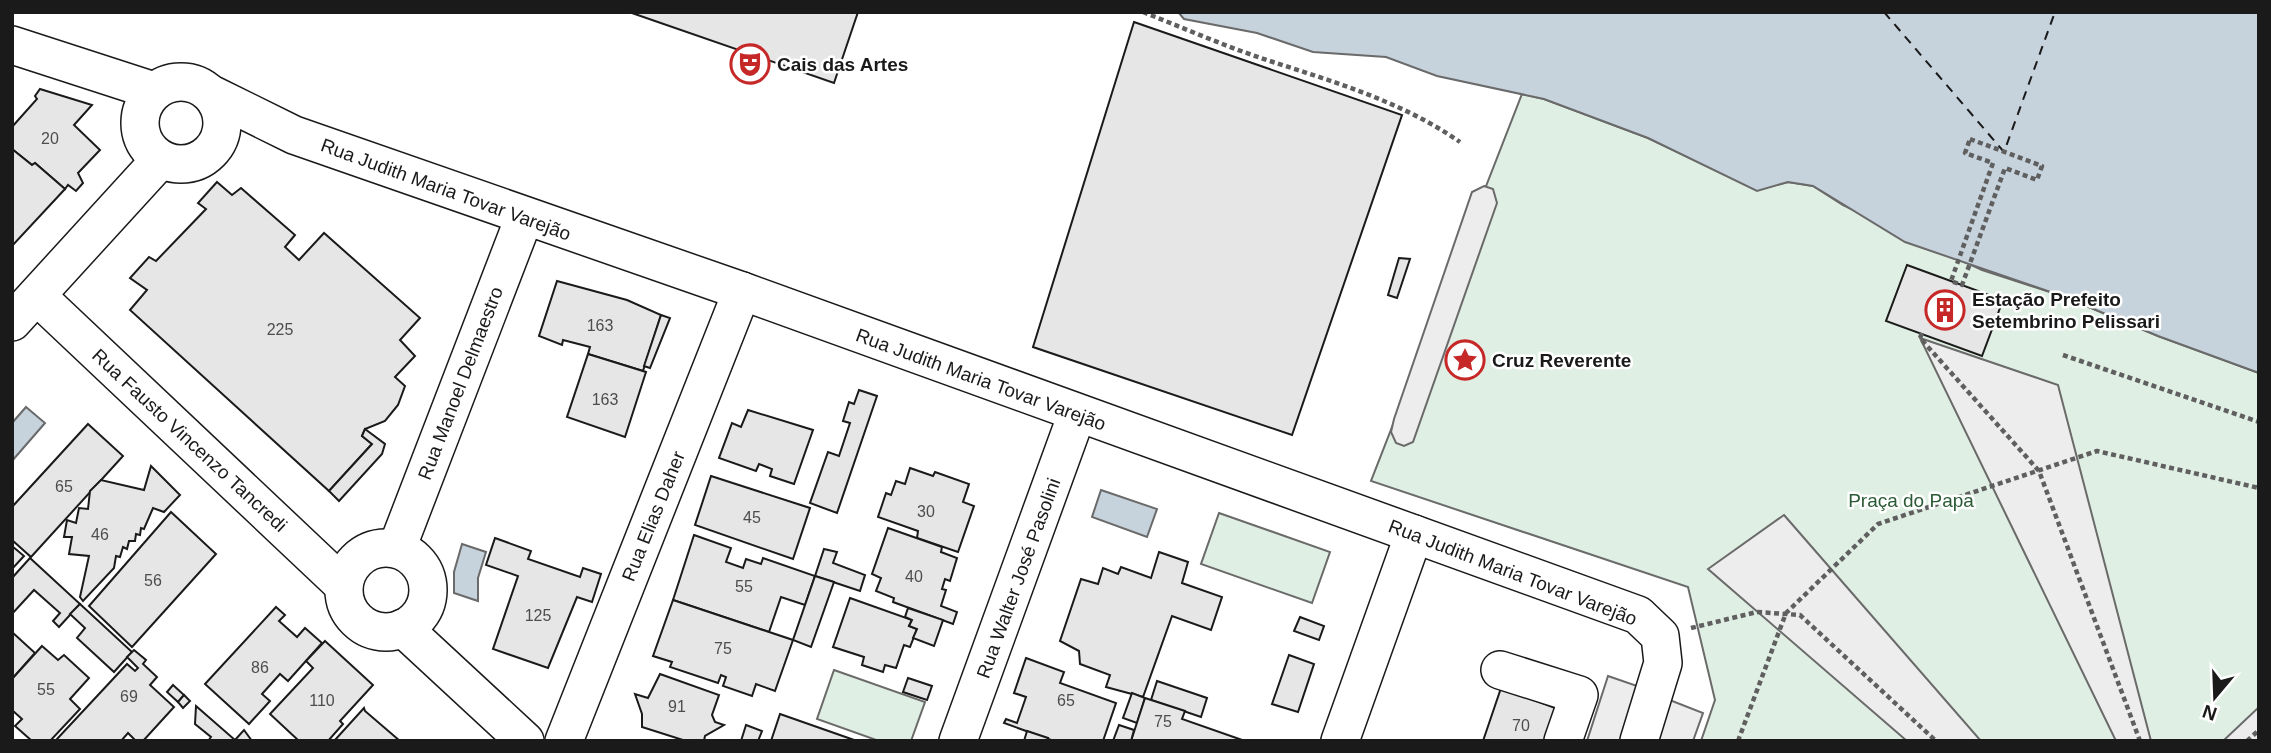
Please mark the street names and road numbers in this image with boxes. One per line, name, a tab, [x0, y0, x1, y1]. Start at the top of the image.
street label: Rua Judith Maria Tovar Varejão	[318, 134, 574, 245]
street label: Rua Manoel Delmaestro	[414, 284, 507, 483]
street label: Rua Judith Maria Tovar Varejão	[853, 324, 1109, 435]
street label: Rua Fausto Vincenzo Tancredi	[88, 345, 291, 536]
street label: Rua Elias Daher	[618, 447, 689, 584]
street label: Rua Walter José Pasolini	[972, 475, 1065, 681]
street label: Rua Judith Maria Tovar Varejão	[1386, 515, 1640, 630]

